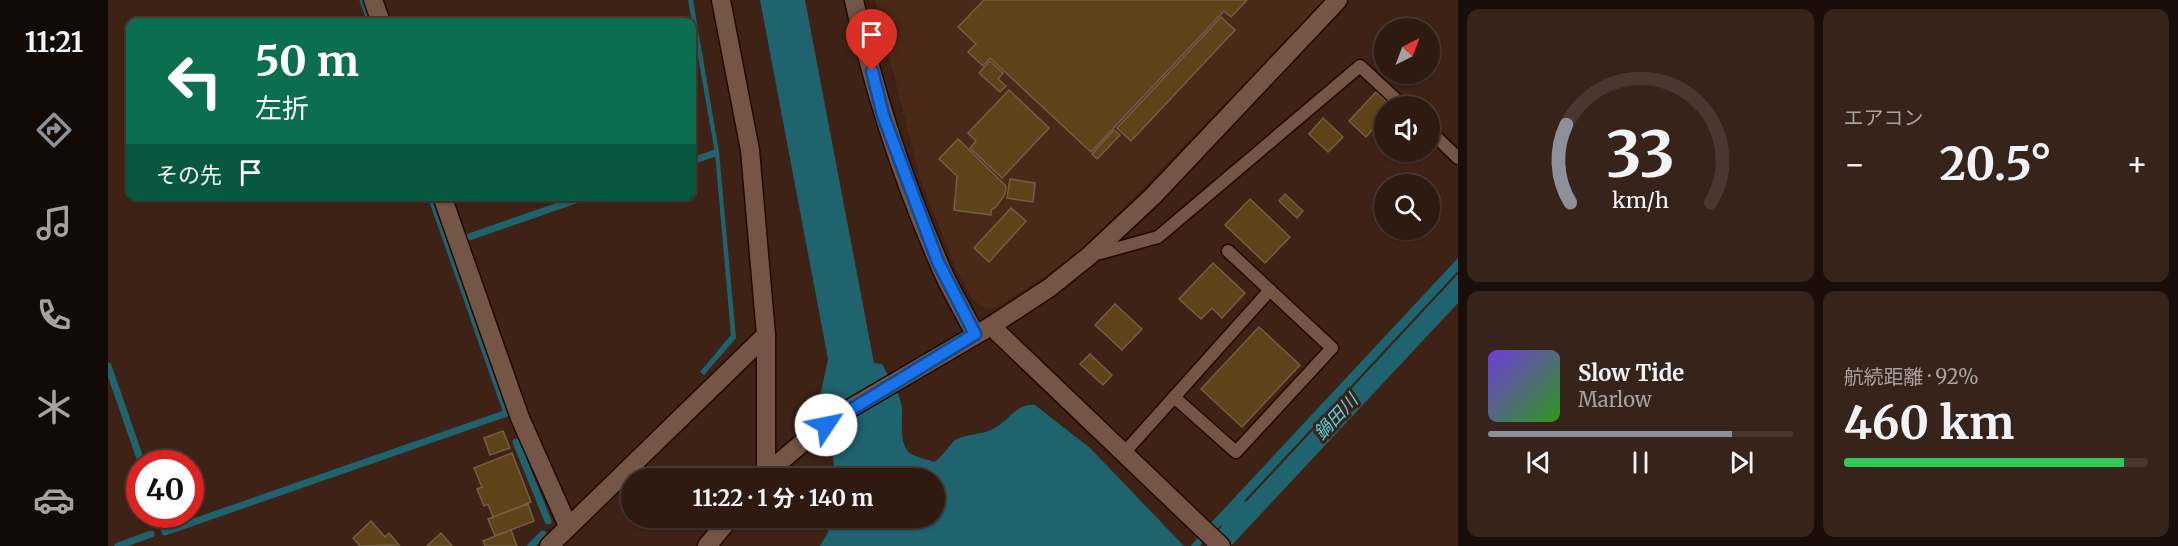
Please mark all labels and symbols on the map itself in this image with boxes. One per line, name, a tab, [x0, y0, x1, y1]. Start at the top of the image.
pin	[846, 9, 897, 71]
north arrow	[1374, 18, 1440, 84]
water label: 鍋田川	[1309, 388, 1364, 444]
position arrow	[794, 393, 858, 457]
speed limit sign: 40	[126, 450, 204, 528]

